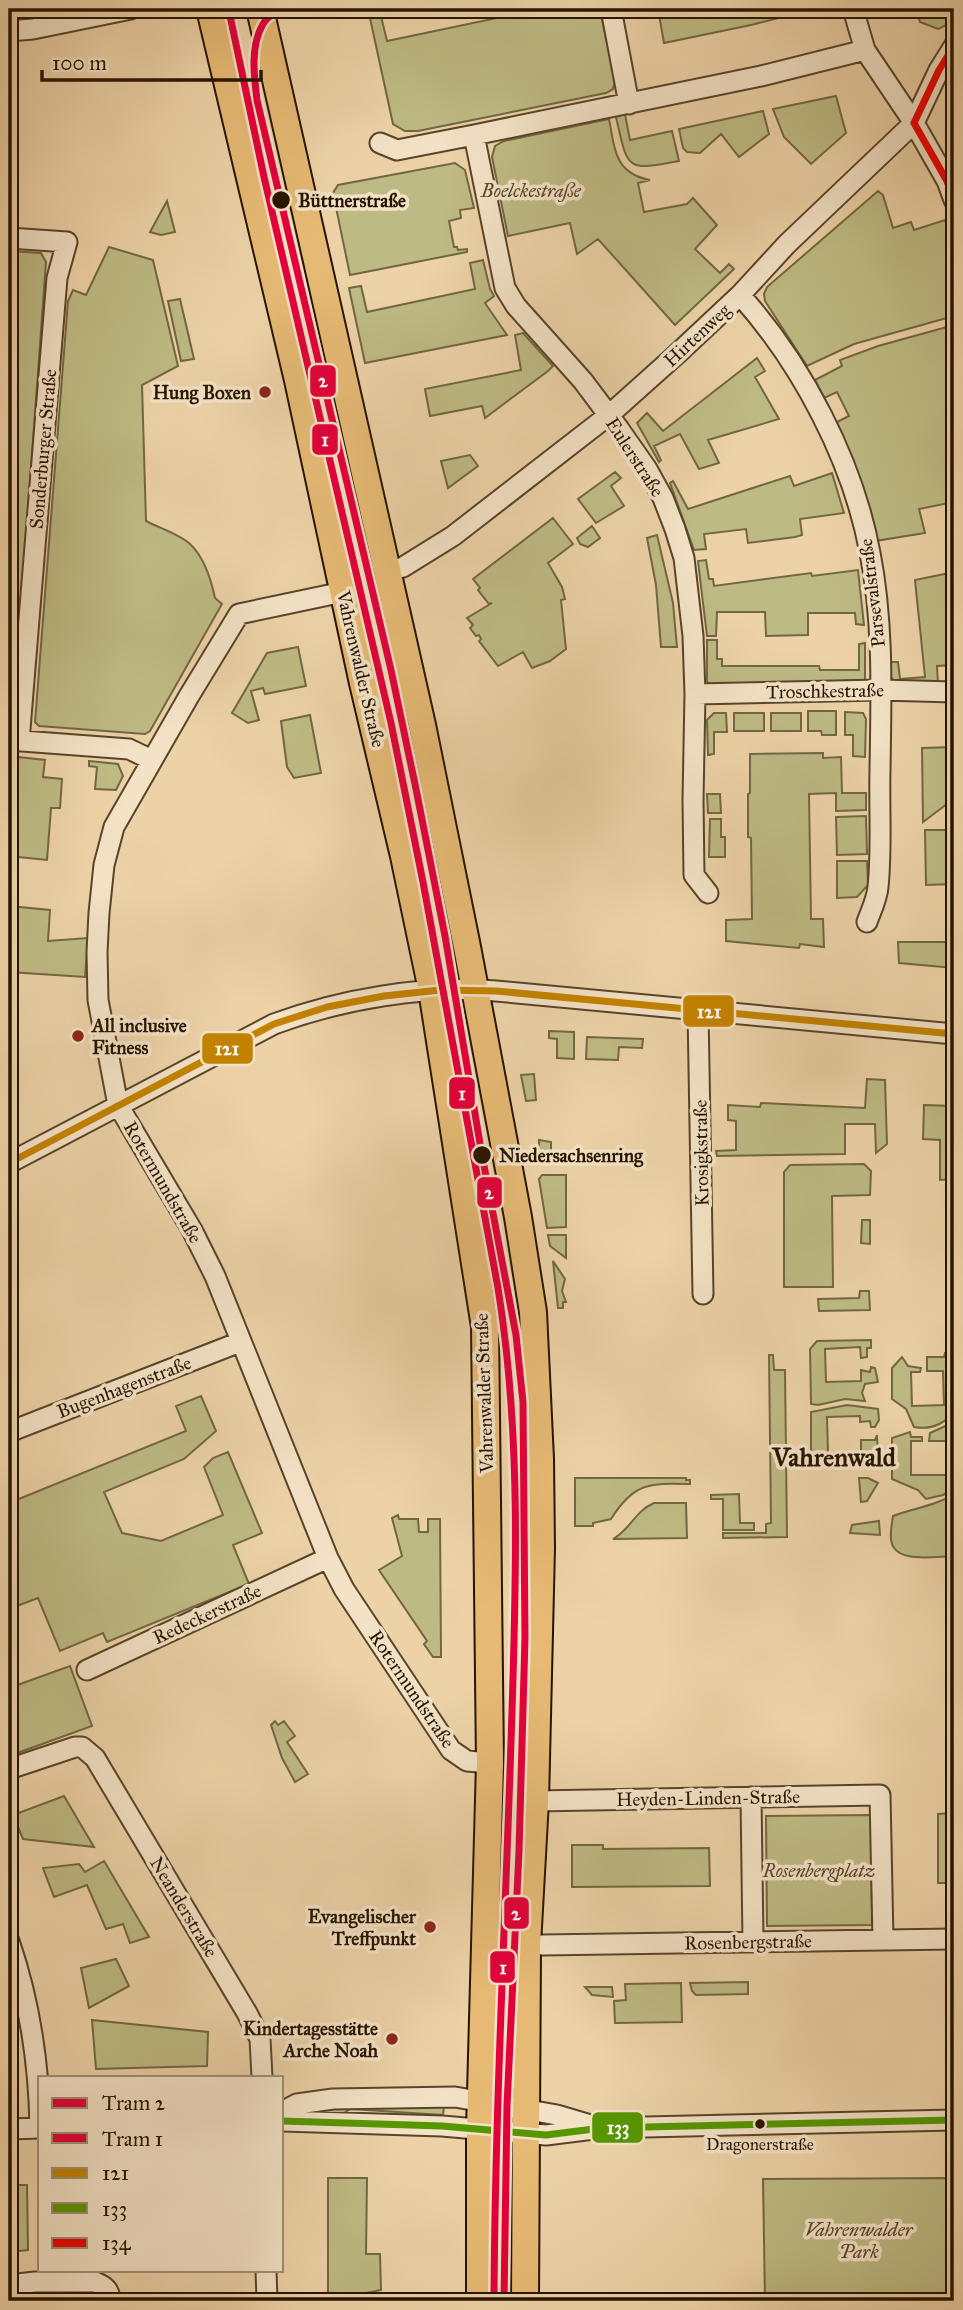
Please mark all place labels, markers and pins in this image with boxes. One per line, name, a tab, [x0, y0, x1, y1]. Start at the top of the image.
marker: Büttnerstraße	[270, 189, 292, 211]
place label: Büttnerstraße	[298, 189, 406, 212]
place label: Hung Boxen	[153, 381, 252, 405]
marker: Hung Boxen	[257, 384, 273, 400]
place label: All inclusive Fitness	[90, 1014, 187, 1059]
marker: All inclusive Fitness	[70, 1028, 86, 1044]
marker: Niedersachsenring	[471, 1144, 493, 1166]
place label: Niedersachsenring	[499, 1144, 644, 1168]
place label: Evangelischer Treffpunkt	[308, 1905, 417, 1951]
marker: Evangelischer Treffpunkt	[422, 1919, 438, 1935]
place label: Kindertagesstätte Arche Noah	[243, 2017, 378, 2062]
marker: Kindertagesstätte Arche Noah	[384, 2031, 400, 2047]
marker: Dragonerstraße	[753, 2117, 767, 2131]
place label: Dragonerstraße	[706, 2134, 814, 2155]

